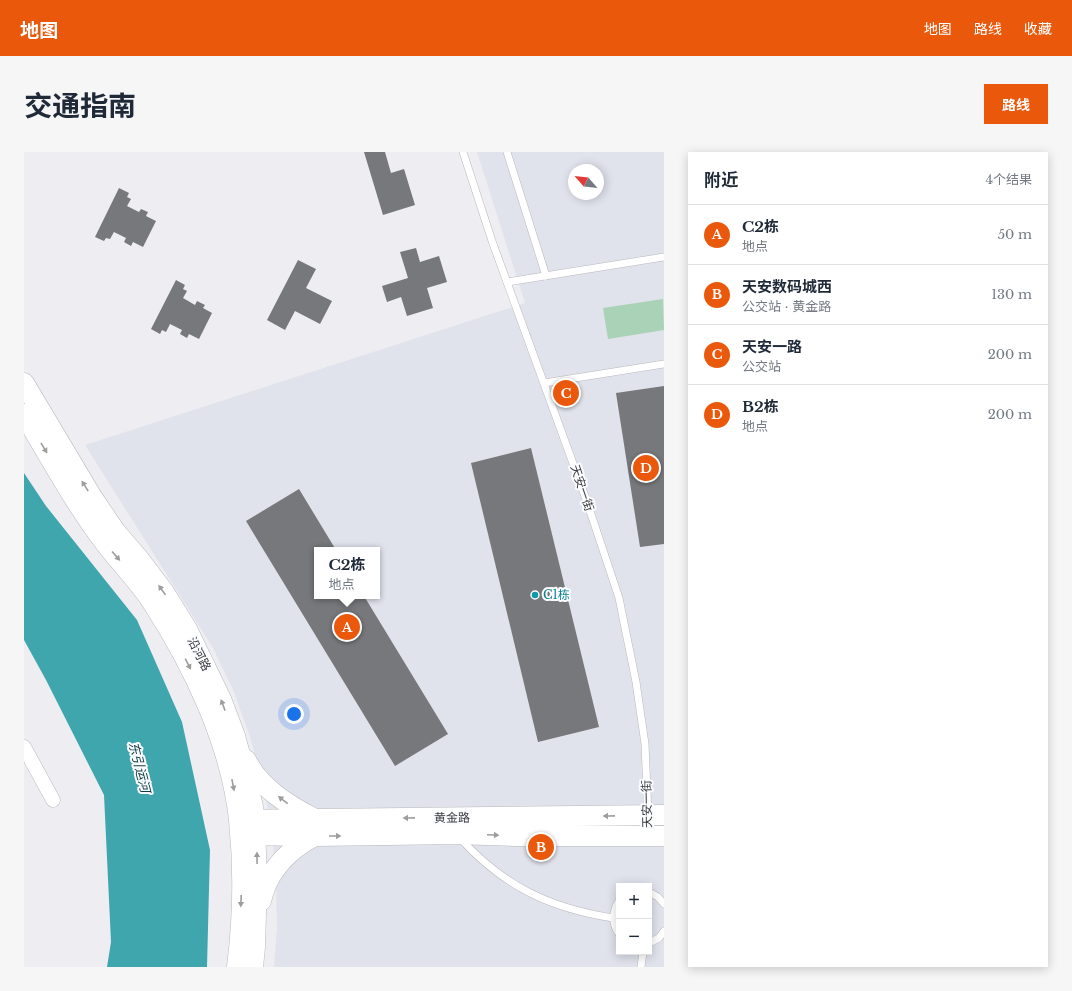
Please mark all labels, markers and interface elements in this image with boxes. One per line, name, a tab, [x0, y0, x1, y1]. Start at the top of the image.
text: 地图	[20, 19, 58, 42]
text: 地图	[924, 20, 952, 38]
text: 路线	[974, 20, 1002, 38]
text: 收藏	[1024, 20, 1052, 38]
button: 路线	[984, 84, 1048, 124]
text: 交通指南	[24, 89, 136, 124]
north arrow	[568, 164, 604, 200]
text: 附近	[704, 170, 738, 191]
text: 4个结果	[985, 171, 1032, 188]
text: C2栋	[742, 217, 779, 236]
text: A	[712, 226, 722, 243]
text: 50 m	[998, 226, 1032, 243]
text: 地点	[742, 238, 768, 255]
text: 天安数码城西	[742, 277, 832, 296]
text: B	[712, 286, 722, 303]
text: 130 m	[991, 286, 1032, 303]
text: 公交站 · 黄金路	[742, 298, 831, 315]
text: 天安一路	[742, 337, 802, 356]
text: C	[712, 346, 722, 363]
text: 200 m	[988, 346, 1032, 363]
text: 公交站	[742, 358, 781, 375]
pin: C	[553, 378, 579, 408]
text: B2栋	[742, 397, 779, 416]
text: D	[711, 406, 723, 423]
text: 200 m	[988, 406, 1032, 423]
text: 地点	[742, 418, 768, 435]
one-way arrow	[41, 442, 48, 454]
pin: D	[633, 453, 659, 483]
street label: 天安一街	[568, 463, 597, 513]
one-way arrow	[82, 480, 89, 492]
popup	[314, 547, 380, 599]
one-way arrow	[112, 550, 121, 561]
text: C2栋	[328, 555, 366, 574]
text: 地点	[328, 576, 354, 593]
one-way arrow	[158, 585, 166, 596]
place label: C1栋	[543, 587, 570, 602]
marker: C1栋	[530, 590, 540, 600]
pin: A	[334, 612, 360, 642]
street label: 沿河路	[185, 634, 214, 673]
one-way arrow	[184, 658, 191, 670]
one-way arrow	[220, 698, 226, 710]
your location	[284, 704, 304, 724]
water label: 东引运河	[125, 740, 155, 797]
one-way arrow	[230, 779, 236, 791]
street label: 天安一街	[639, 780, 654, 828]
one-way arrow	[277, 796, 288, 805]
street label: 黄金路	[434, 810, 470, 825]
one-way arrow	[602, 813, 615, 819]
one-way arrow	[402, 815, 415, 821]
one-way arrow	[487, 832, 499, 839]
pin: B	[528, 832, 554, 862]
one-way arrow	[329, 833, 342, 839]
one-way arrow	[254, 851, 260, 864]
map controls	[616, 883, 652, 955]
button: +	[616, 883, 652, 919]
one-way arrow	[238, 895, 245, 907]
button: −	[616, 919, 652, 955]

